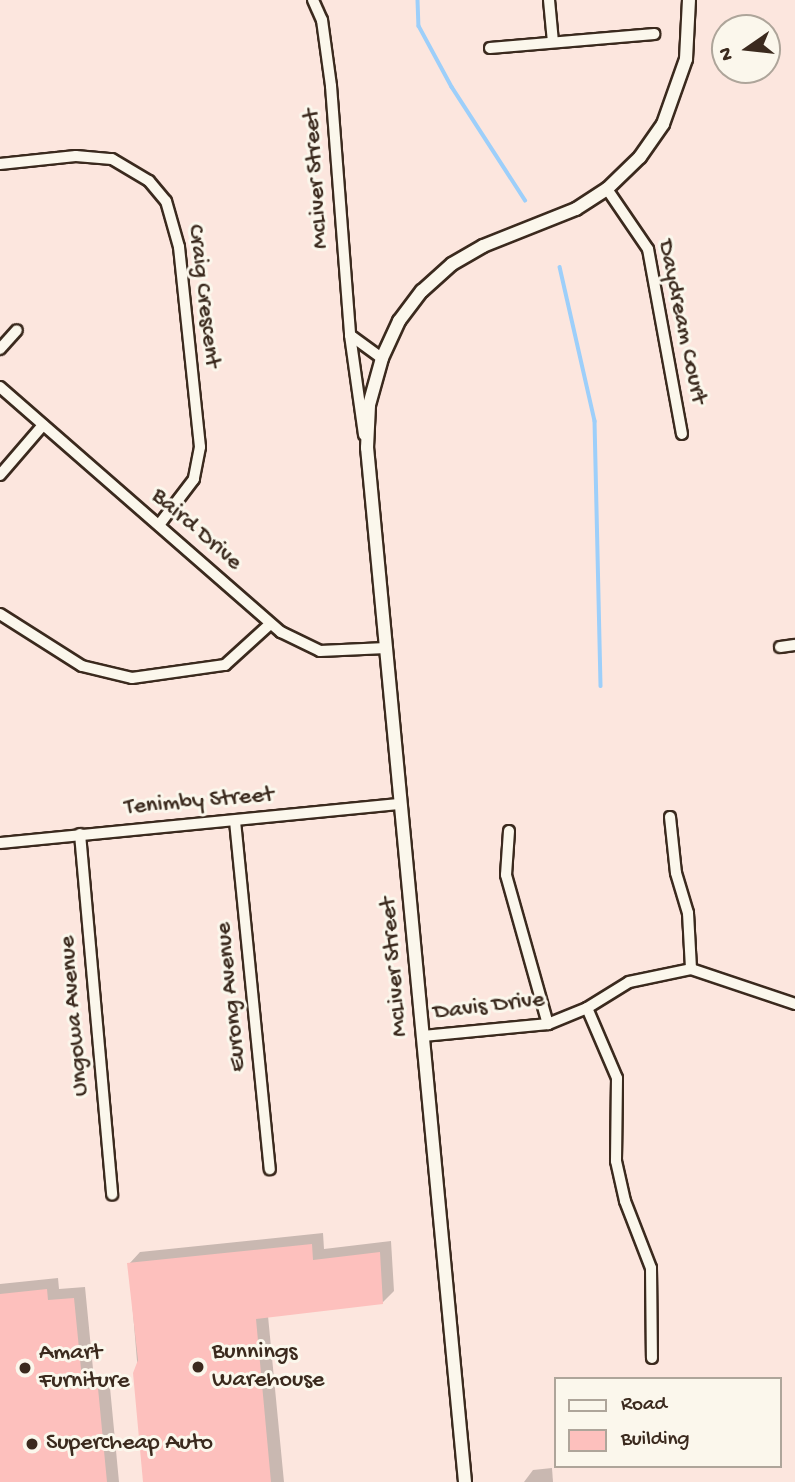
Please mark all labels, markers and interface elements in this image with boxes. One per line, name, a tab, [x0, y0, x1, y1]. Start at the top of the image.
north arrow	[711, 14, 781, 84]
text: N	[714, 45, 740, 63]
street label: McLiver Street	[298, 108, 336, 250]
street label: Craig Crescent	[180, 223, 226, 369]
street label: Daydream Court	[650, 237, 712, 407]
street label: Baird Drive	[145, 483, 247, 577]
street label: Tenimby Street	[123, 781, 275, 823]
street label: McLiver Street	[375, 896, 415, 1038]
street label: Eurong Avenue	[210, 921, 254, 1073]
street label: Ungowa Avenue	[54, 934, 96, 1098]
street label: Davis Drive	[432, 986, 546, 1028]
place label: Bunnings Warehouse	[212, 1339, 324, 1395]
place label: Amart Furniture	[39, 1340, 130, 1396]
marker: Bunnings Warehouse	[190, 1359, 206, 1375]
marker: Amart Furniture	[17, 1360, 33, 1376]
legend	[554, 1377, 781, 1468]
text: Road	[621, 1393, 667, 1418]
text: Building	[621, 1428, 690, 1453]
place label: Supercheap Auto	[46, 1430, 213, 1458]
marker: Supercheap Auto	[24, 1436, 40, 1452]

